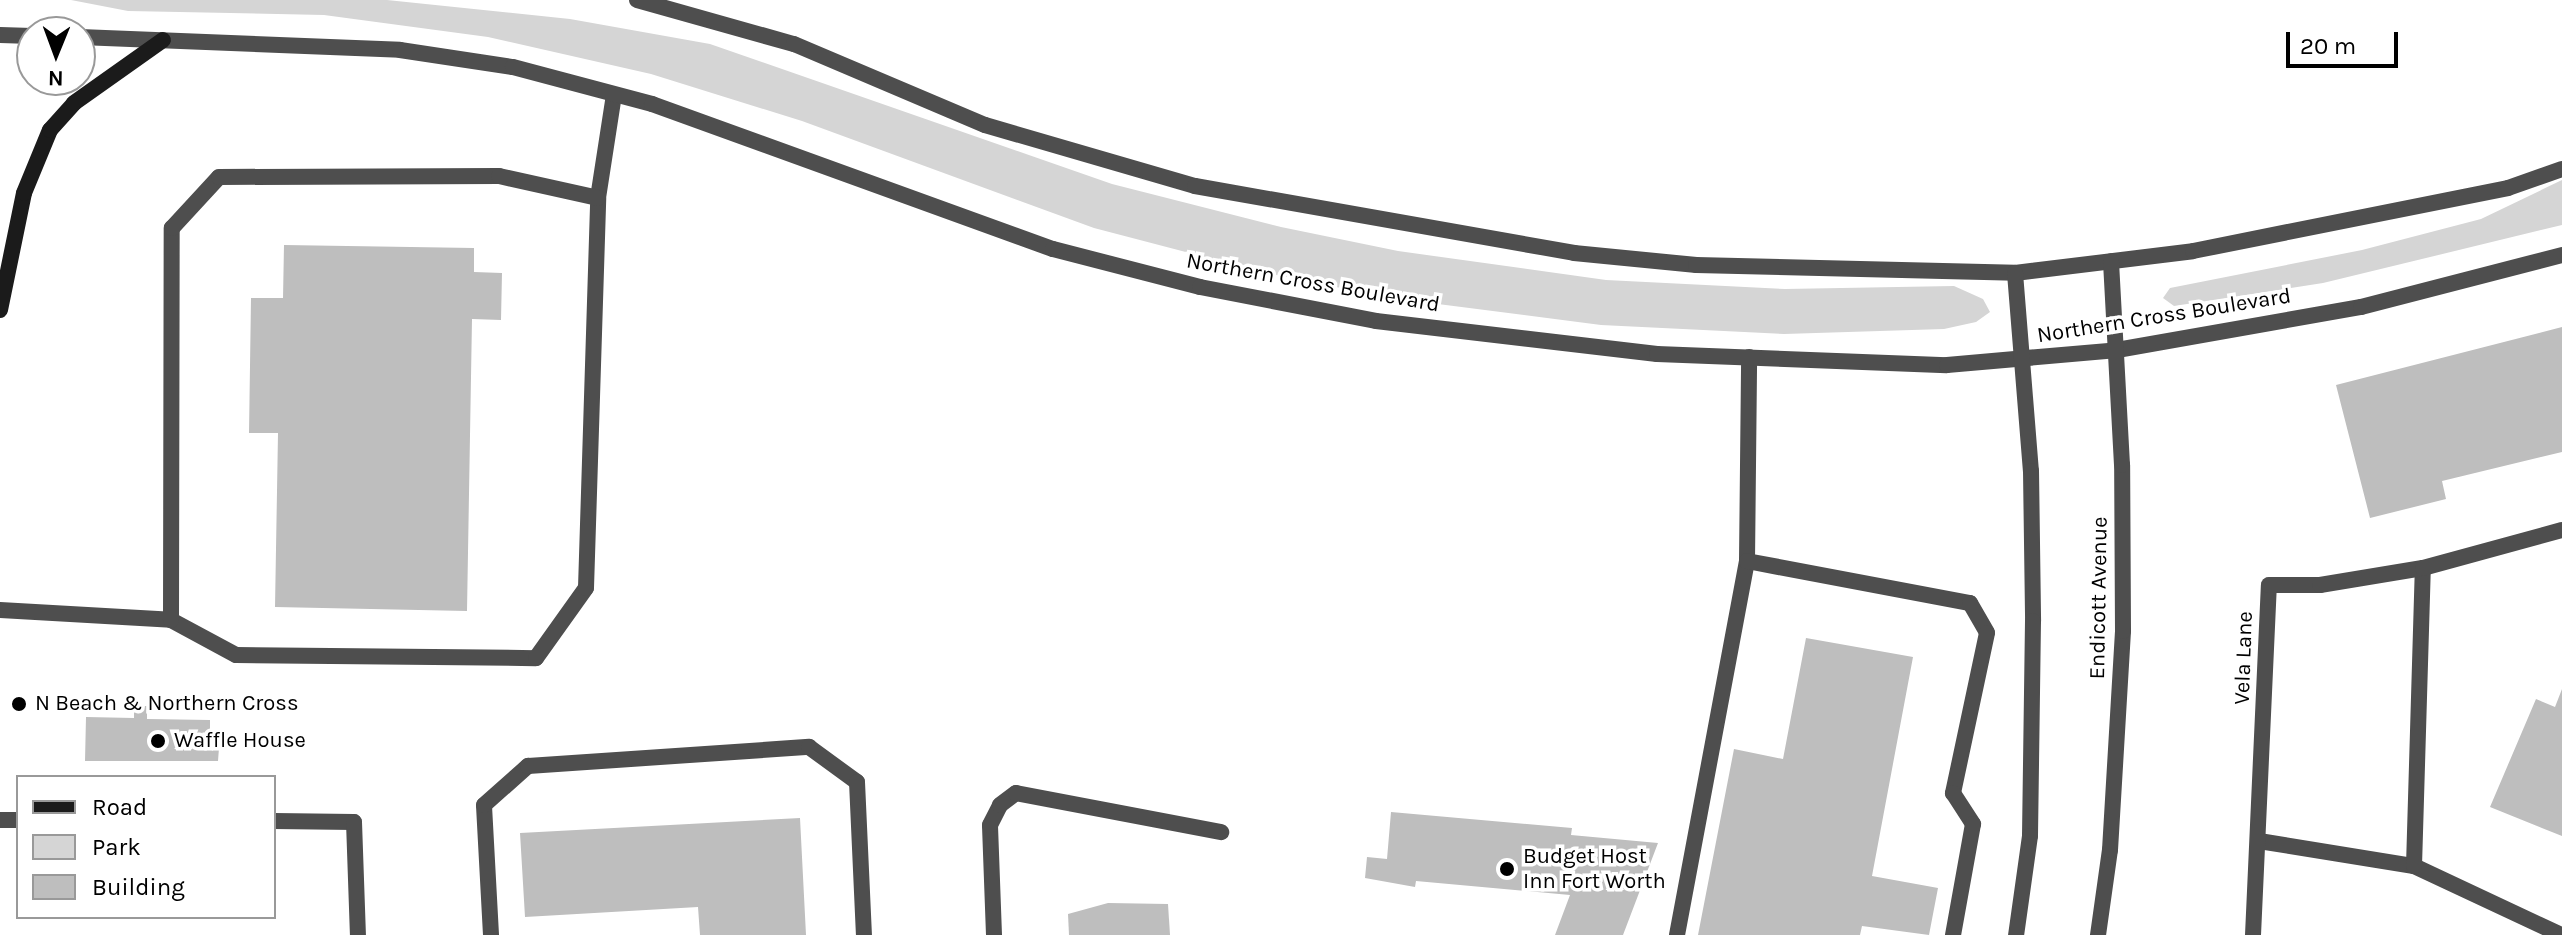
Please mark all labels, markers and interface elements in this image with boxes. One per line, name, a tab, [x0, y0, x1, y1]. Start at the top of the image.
north arrow	[16, 16, 96, 96]
scale bar	[2290, 16, 2402, 66]
text: 20 m	[2300, 32, 2356, 60]
text: N	[47, 65, 64, 91]
street label: Northern Cross Boulevard	[1184, 248, 1442, 318]
street label: Northern Cross Boulevard	[2035, 283, 2293, 349]
street label: Endicott Avenue	[2084, 516, 2114, 680]
street label: Vela Lane	[2229, 611, 2259, 705]
place label: N Beach & Northern Cross	[35, 691, 298, 717]
marker: N Beach & Northern Cross	[10, 695, 28, 713]
place label: Waffle House	[174, 728, 306, 754]
marker: Waffle House	[149, 732, 167, 750]
legend	[16, 775, 276, 919]
text: Road	[92, 793, 147, 821]
text: Park	[92, 833, 141, 861]
place label: Budget Host Inn Fort Worth	[1523, 843, 1666, 894]
marker: Budget Host Inn Fort Worth	[1498, 860, 1516, 878]
text: Building	[92, 873, 185, 901]

